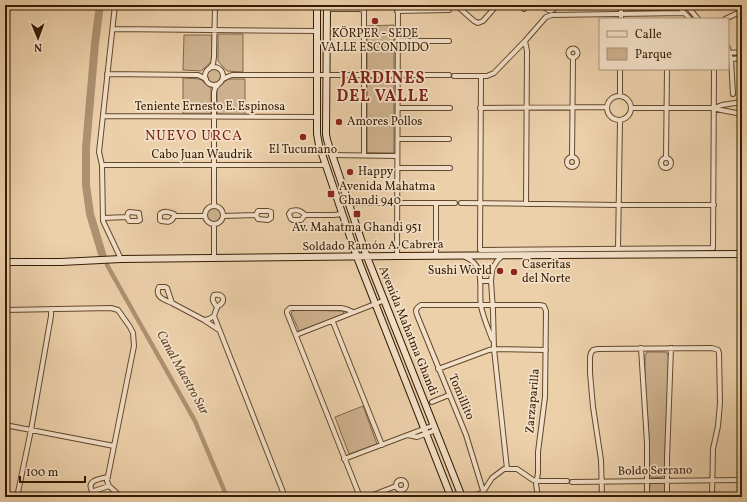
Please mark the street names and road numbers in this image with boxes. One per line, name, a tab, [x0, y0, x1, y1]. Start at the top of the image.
street label: Teniente Ernesto E. Espinosa	[135, 99, 285, 115]
street label: Cabo Juan Waudrik	[152, 147, 253, 163]
street label: Soldado Ramón A. Cabrera	[302, 237, 444, 255]
street label: Avenida Mahatma Ghandi	[375, 264, 441, 398]
street label: Zarzaparilla	[522, 368, 544, 434]
street label: Tomillito	[444, 372, 478, 422]
street label: Boldo Serrano	[617, 462, 693, 480]

